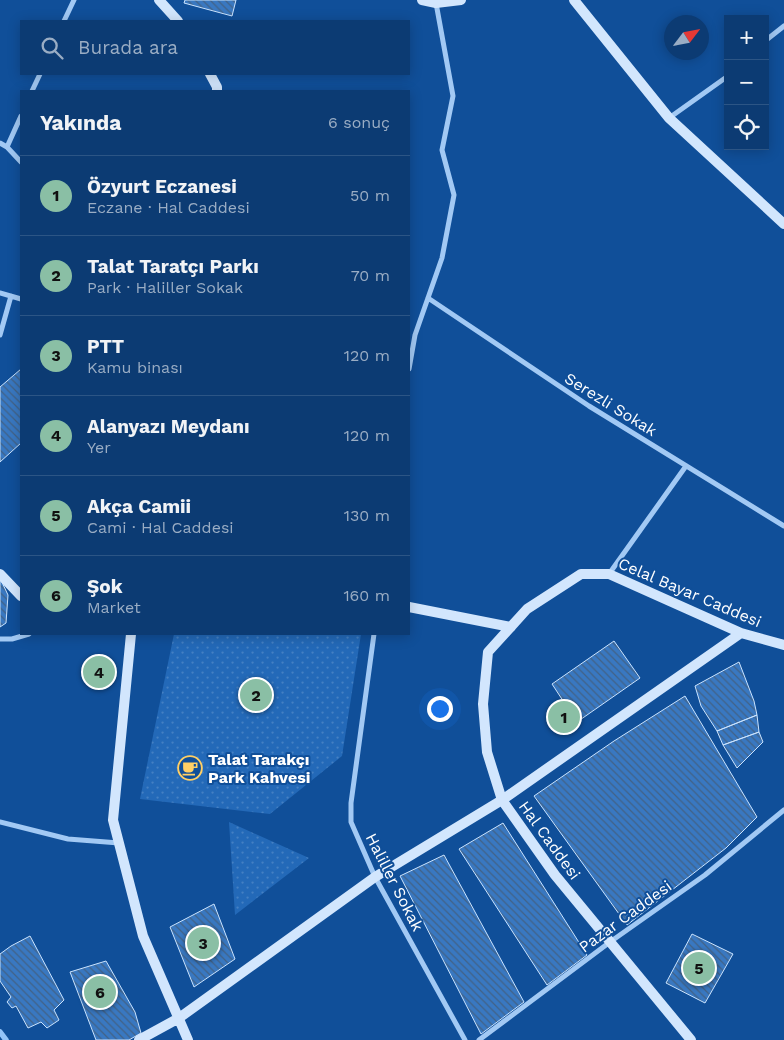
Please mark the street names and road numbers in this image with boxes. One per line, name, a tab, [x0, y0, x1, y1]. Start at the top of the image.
street label: Serezli Sokak	[561, 369, 660, 440]
street label: Celal Bayar Caddesi	[615, 554, 764, 631]
street label: Hal Caddesi	[515, 797, 584, 883]
street label: Haliller Sokak	[362, 830, 427, 934]
street label: Pazar Caddesi	[575, 876, 675, 956]

